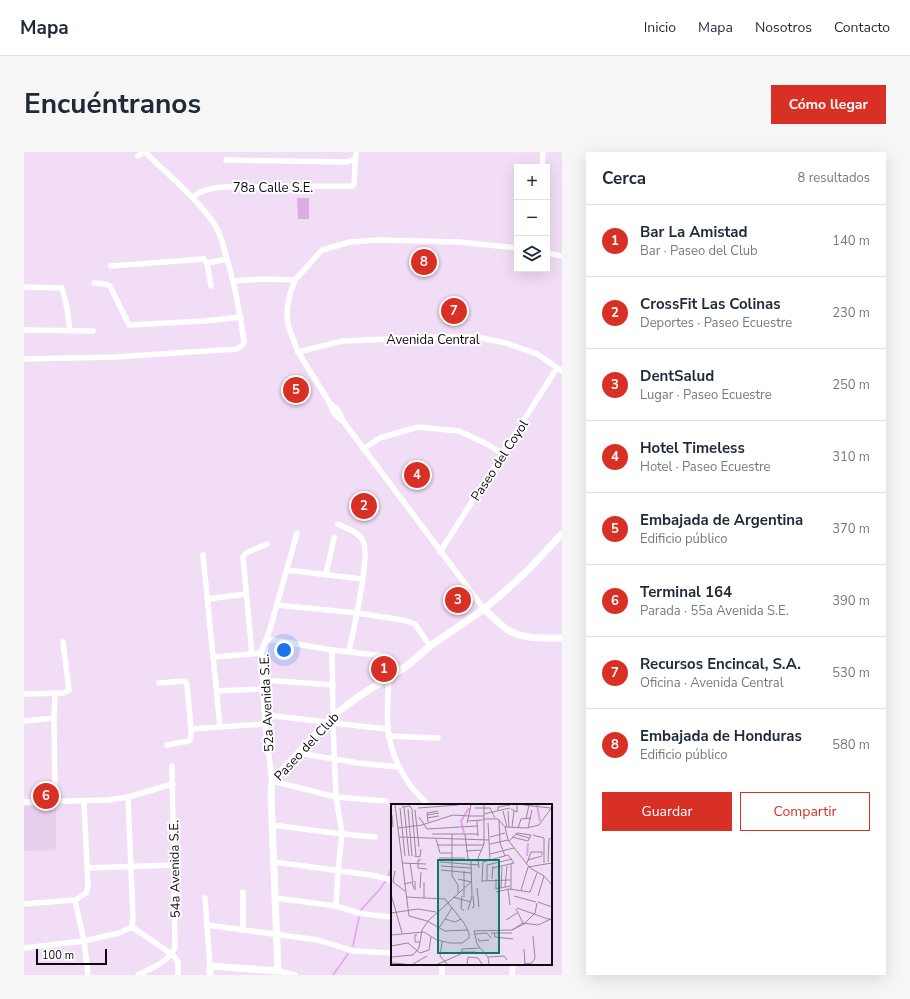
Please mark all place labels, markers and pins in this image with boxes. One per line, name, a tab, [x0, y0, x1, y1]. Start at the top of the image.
pin: 8	[411, 247, 437, 277]
pin: 7	[441, 296, 467, 326]
pin: 5	[283, 375, 309, 405]
pin: 4	[404, 460, 430, 490]
pin: 2	[351, 491, 377, 521]
pin: 3	[445, 585, 471, 615]
pin: 1	[371, 654, 397, 684]
pin: 6	[33, 781, 59, 811]

